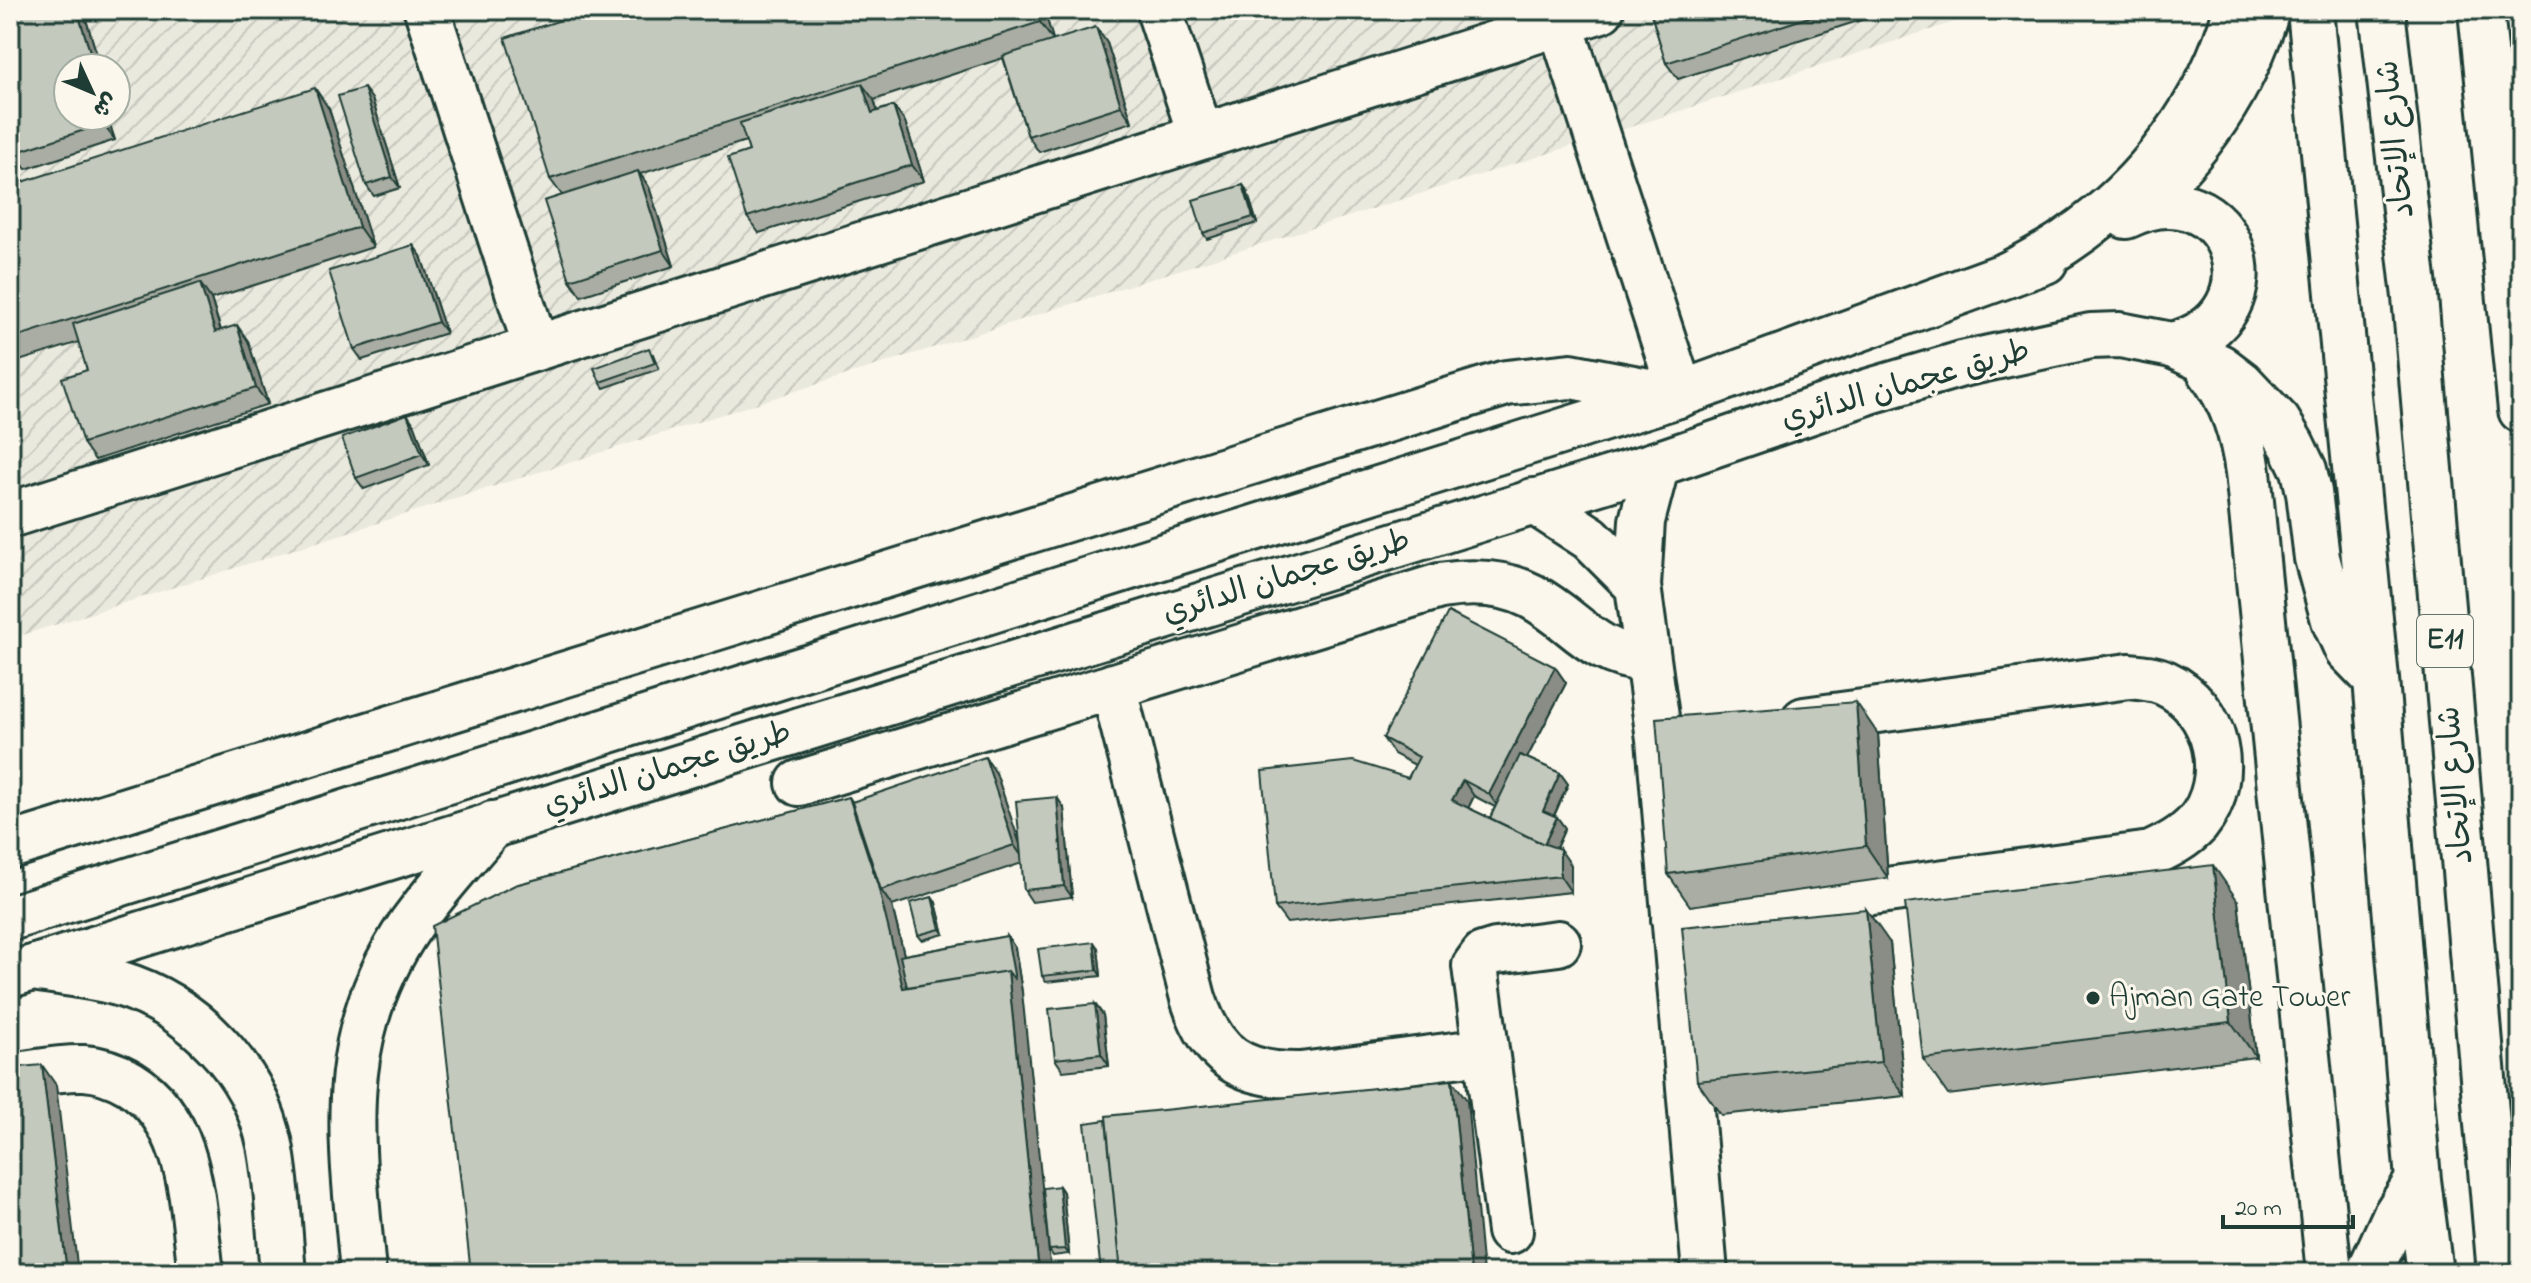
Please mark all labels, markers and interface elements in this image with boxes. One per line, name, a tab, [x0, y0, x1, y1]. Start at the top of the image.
north arrow	[52, 52, 132, 132]
street label: شارع الإتحاد	[2365, 58, 2429, 220]
text: ش	[84, 84, 124, 124]
street label: طريق عجمان الدائري	[1776, 328, 2036, 444]
street label: طريق عجمان الدائري	[1157, 518, 1417, 638]
road number: E11	[2417, 615, 2473, 667]
street label: شارع الإتحاد	[2427, 704, 2487, 866]
street label: طريق عجمان الدائري	[538, 710, 798, 830]
place label: Ajman Gate Tower	[2109, 975, 2350, 1022]
marker: Ajman Gate Tower	[2084, 989, 2102, 1007]
scale bar	[2223, 1179, 2353, 1229]
text: 20 m	[2235, 1192, 2282, 1227]

